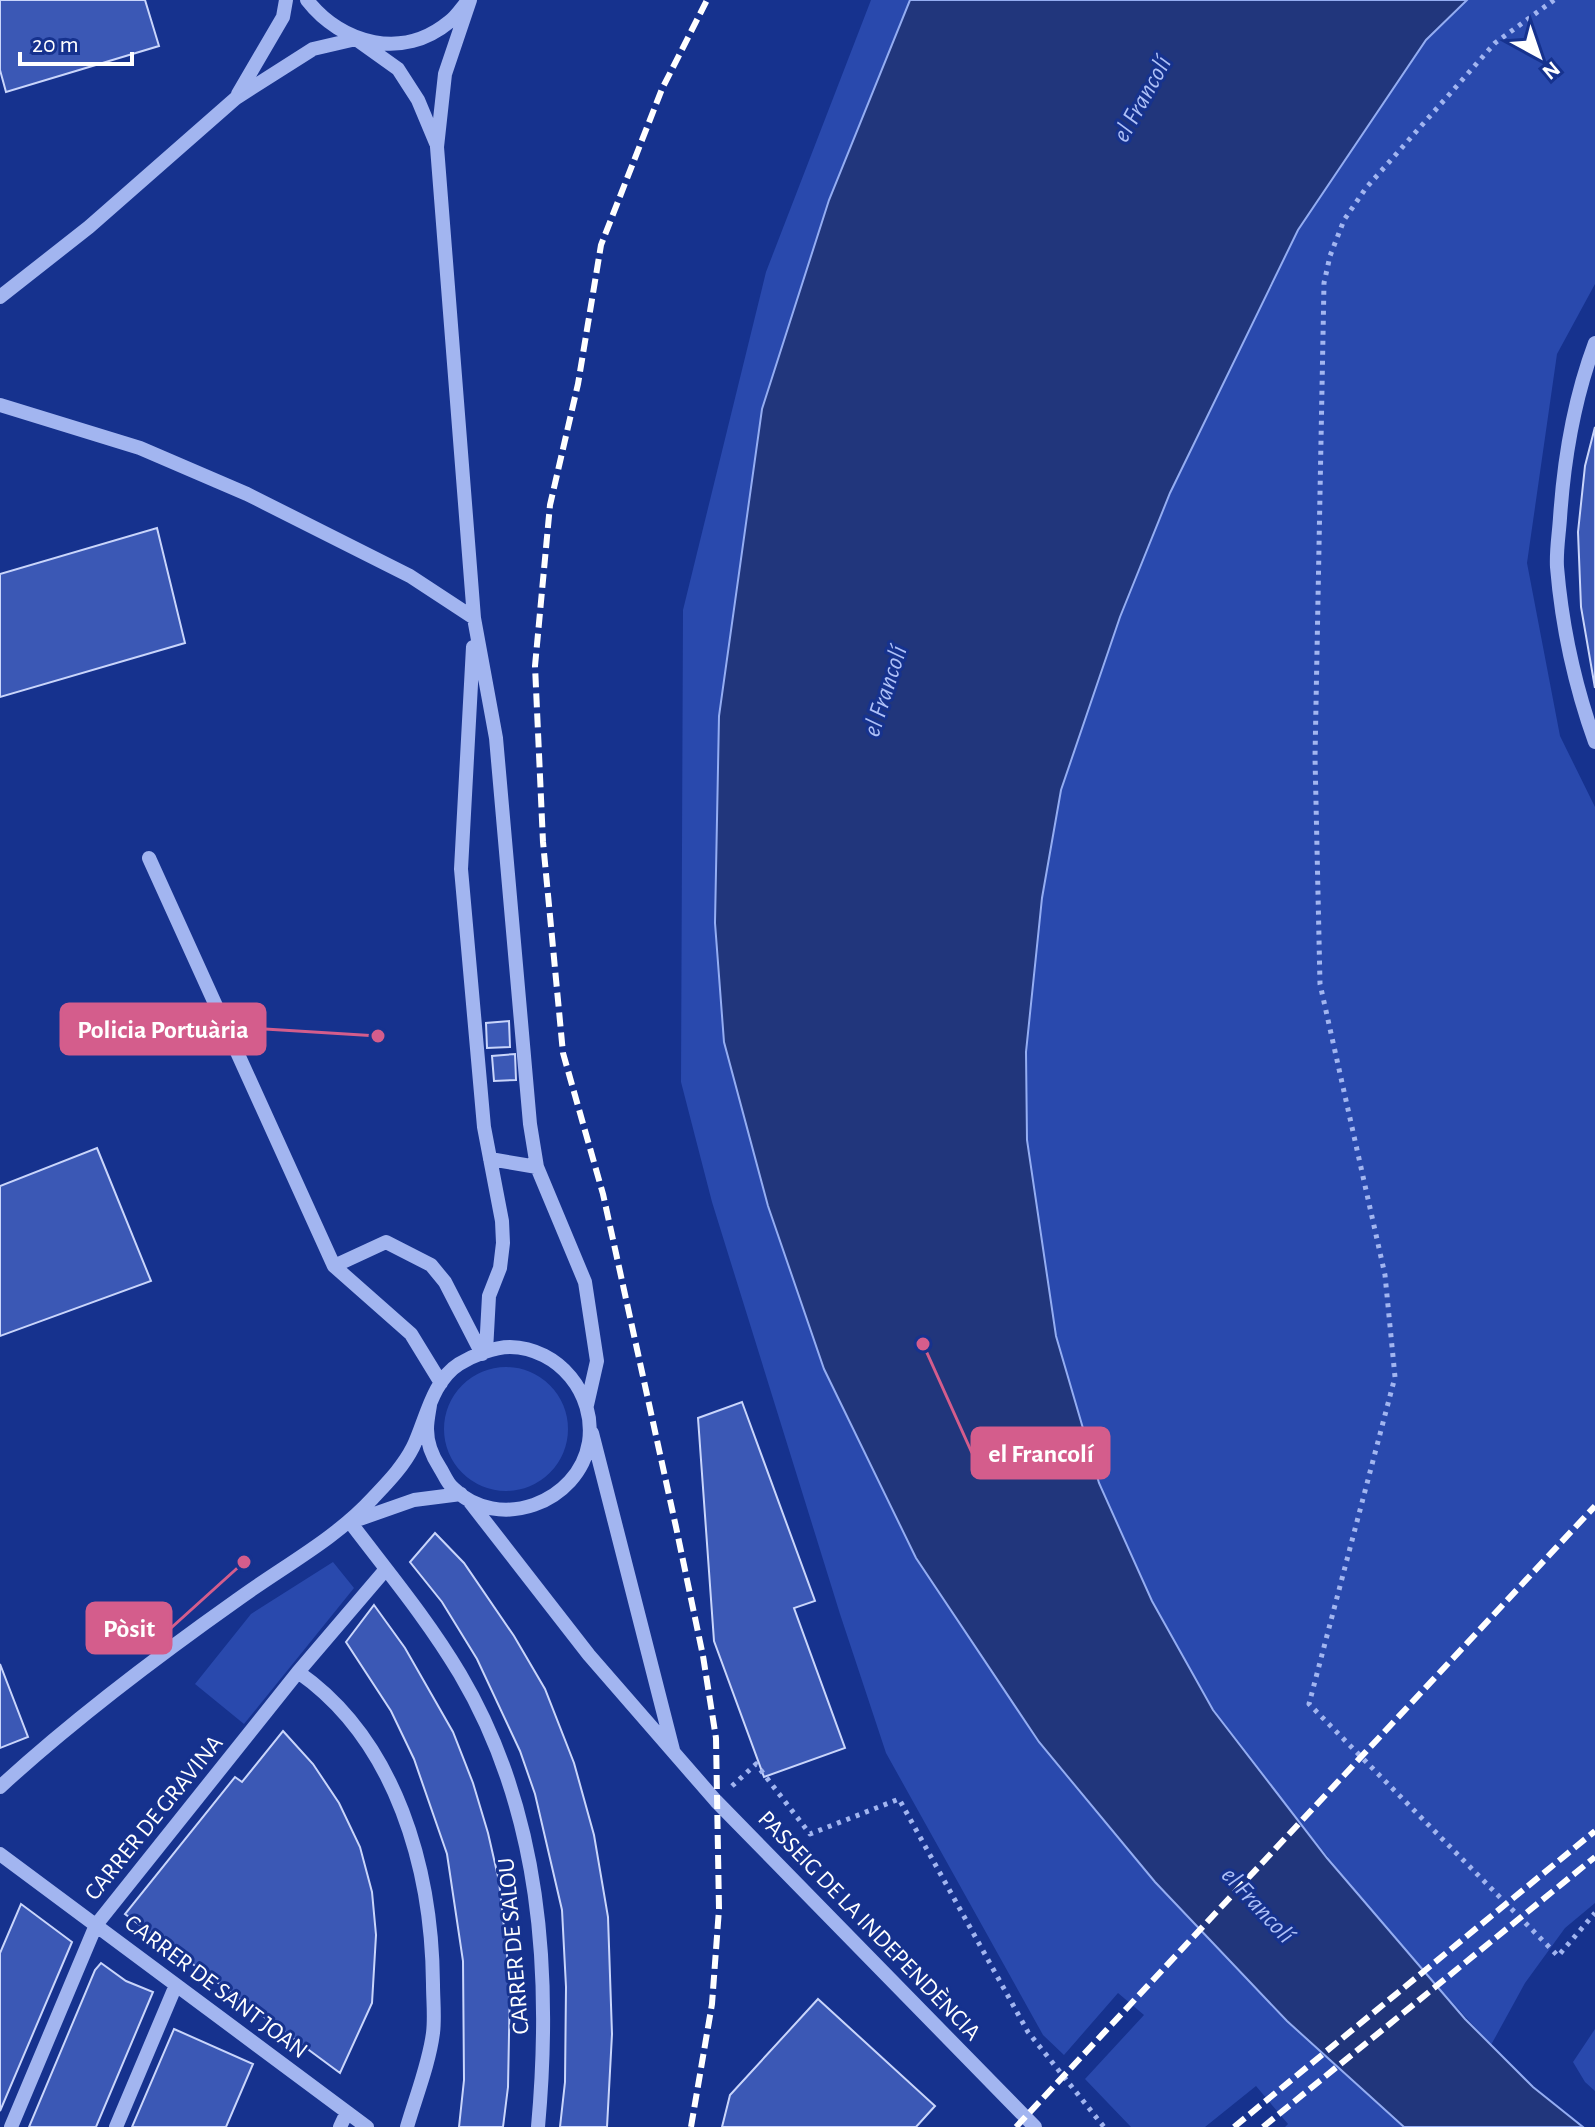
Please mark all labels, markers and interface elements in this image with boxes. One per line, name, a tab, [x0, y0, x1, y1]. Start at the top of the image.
scale bar	[20, 16, 132, 66]
north arrow	[1499, 16, 1579, 96]
text: 20 m	[32, 33, 79, 57]
water label: el Francolí	[1108, 51, 1177, 146]
text: N	[1538, 57, 1564, 84]
water label: el Francolí	[858, 641, 912, 740]
callout: Policia Portuària	[61, 1004, 265, 1054]
text: Policia Portuària	[77, 1017, 249, 1043]
callout: el Francolí	[972, 1428, 1109, 1478]
text: el Francolí	[988, 1441, 1095, 1467]
callout: Pòsit	[87, 1603, 171, 1653]
text: Pòsit	[103, 1616, 155, 1642]
street label: CARRER DE GRAVINA	[80, 1731, 228, 1905]
street label: PASSEIG DE LA INDEPENDÈNCIA	[753, 1805, 986, 2045]
street label: CARRER DE SALOU	[494, 1857, 534, 2035]
water label: el Francolí	[1217, 1862, 1300, 1949]
street label: CARRER DE SANT JOAN	[120, 1911, 312, 2063]

